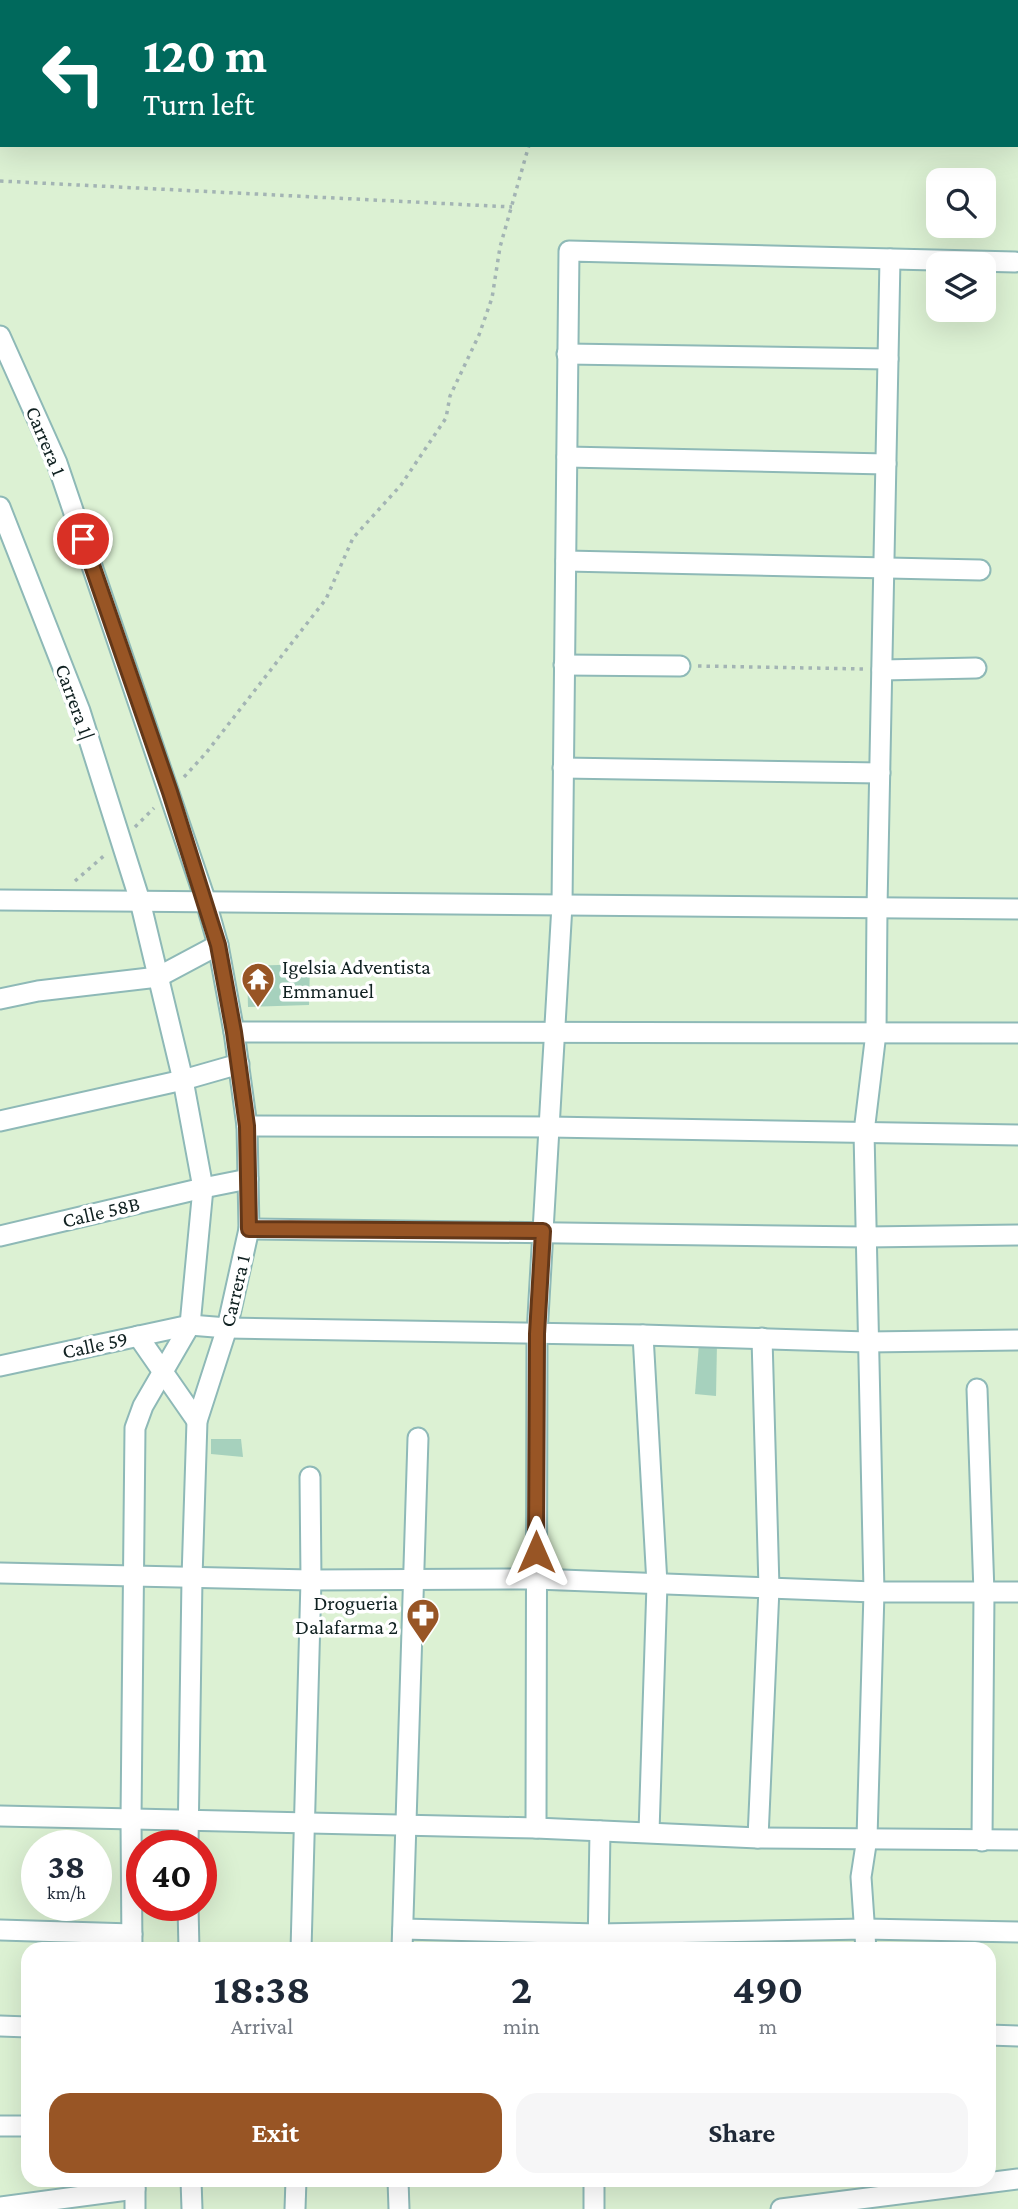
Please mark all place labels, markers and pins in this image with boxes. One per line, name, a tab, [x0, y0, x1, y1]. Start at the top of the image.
pin	[53, 509, 113, 569]
place label: Igelsia Adventista Emmanuel	[282, 955, 431, 1003]
temple icon: Igelsia Adventista Emmanuel	[239, 960, 277, 1009]
place label: Drogueria Dalafarma 2	[295, 1591, 398, 1639]
pharmacy icon: Drogueria Dalafarma 2	[404, 1596, 442, 1645]

